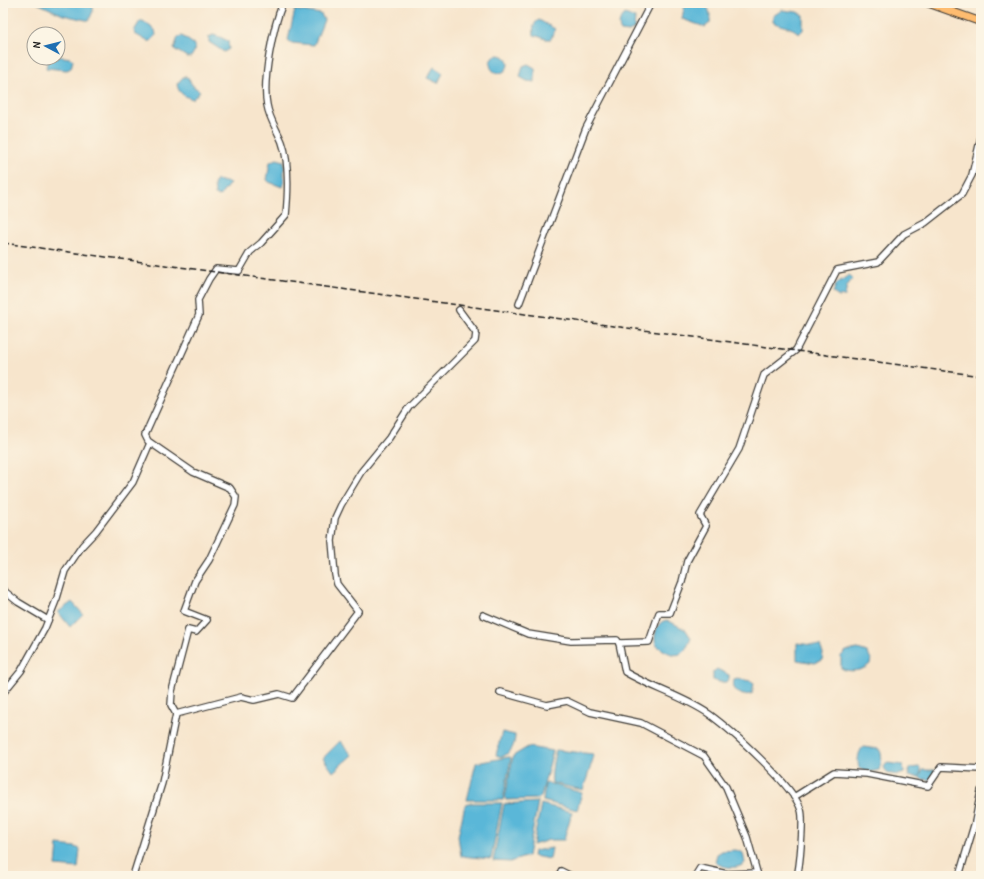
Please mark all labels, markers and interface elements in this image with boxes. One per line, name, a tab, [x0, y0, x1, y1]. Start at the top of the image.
north arrow	[26, 26, 66, 66]
text: N	[29, 41, 43, 49]

